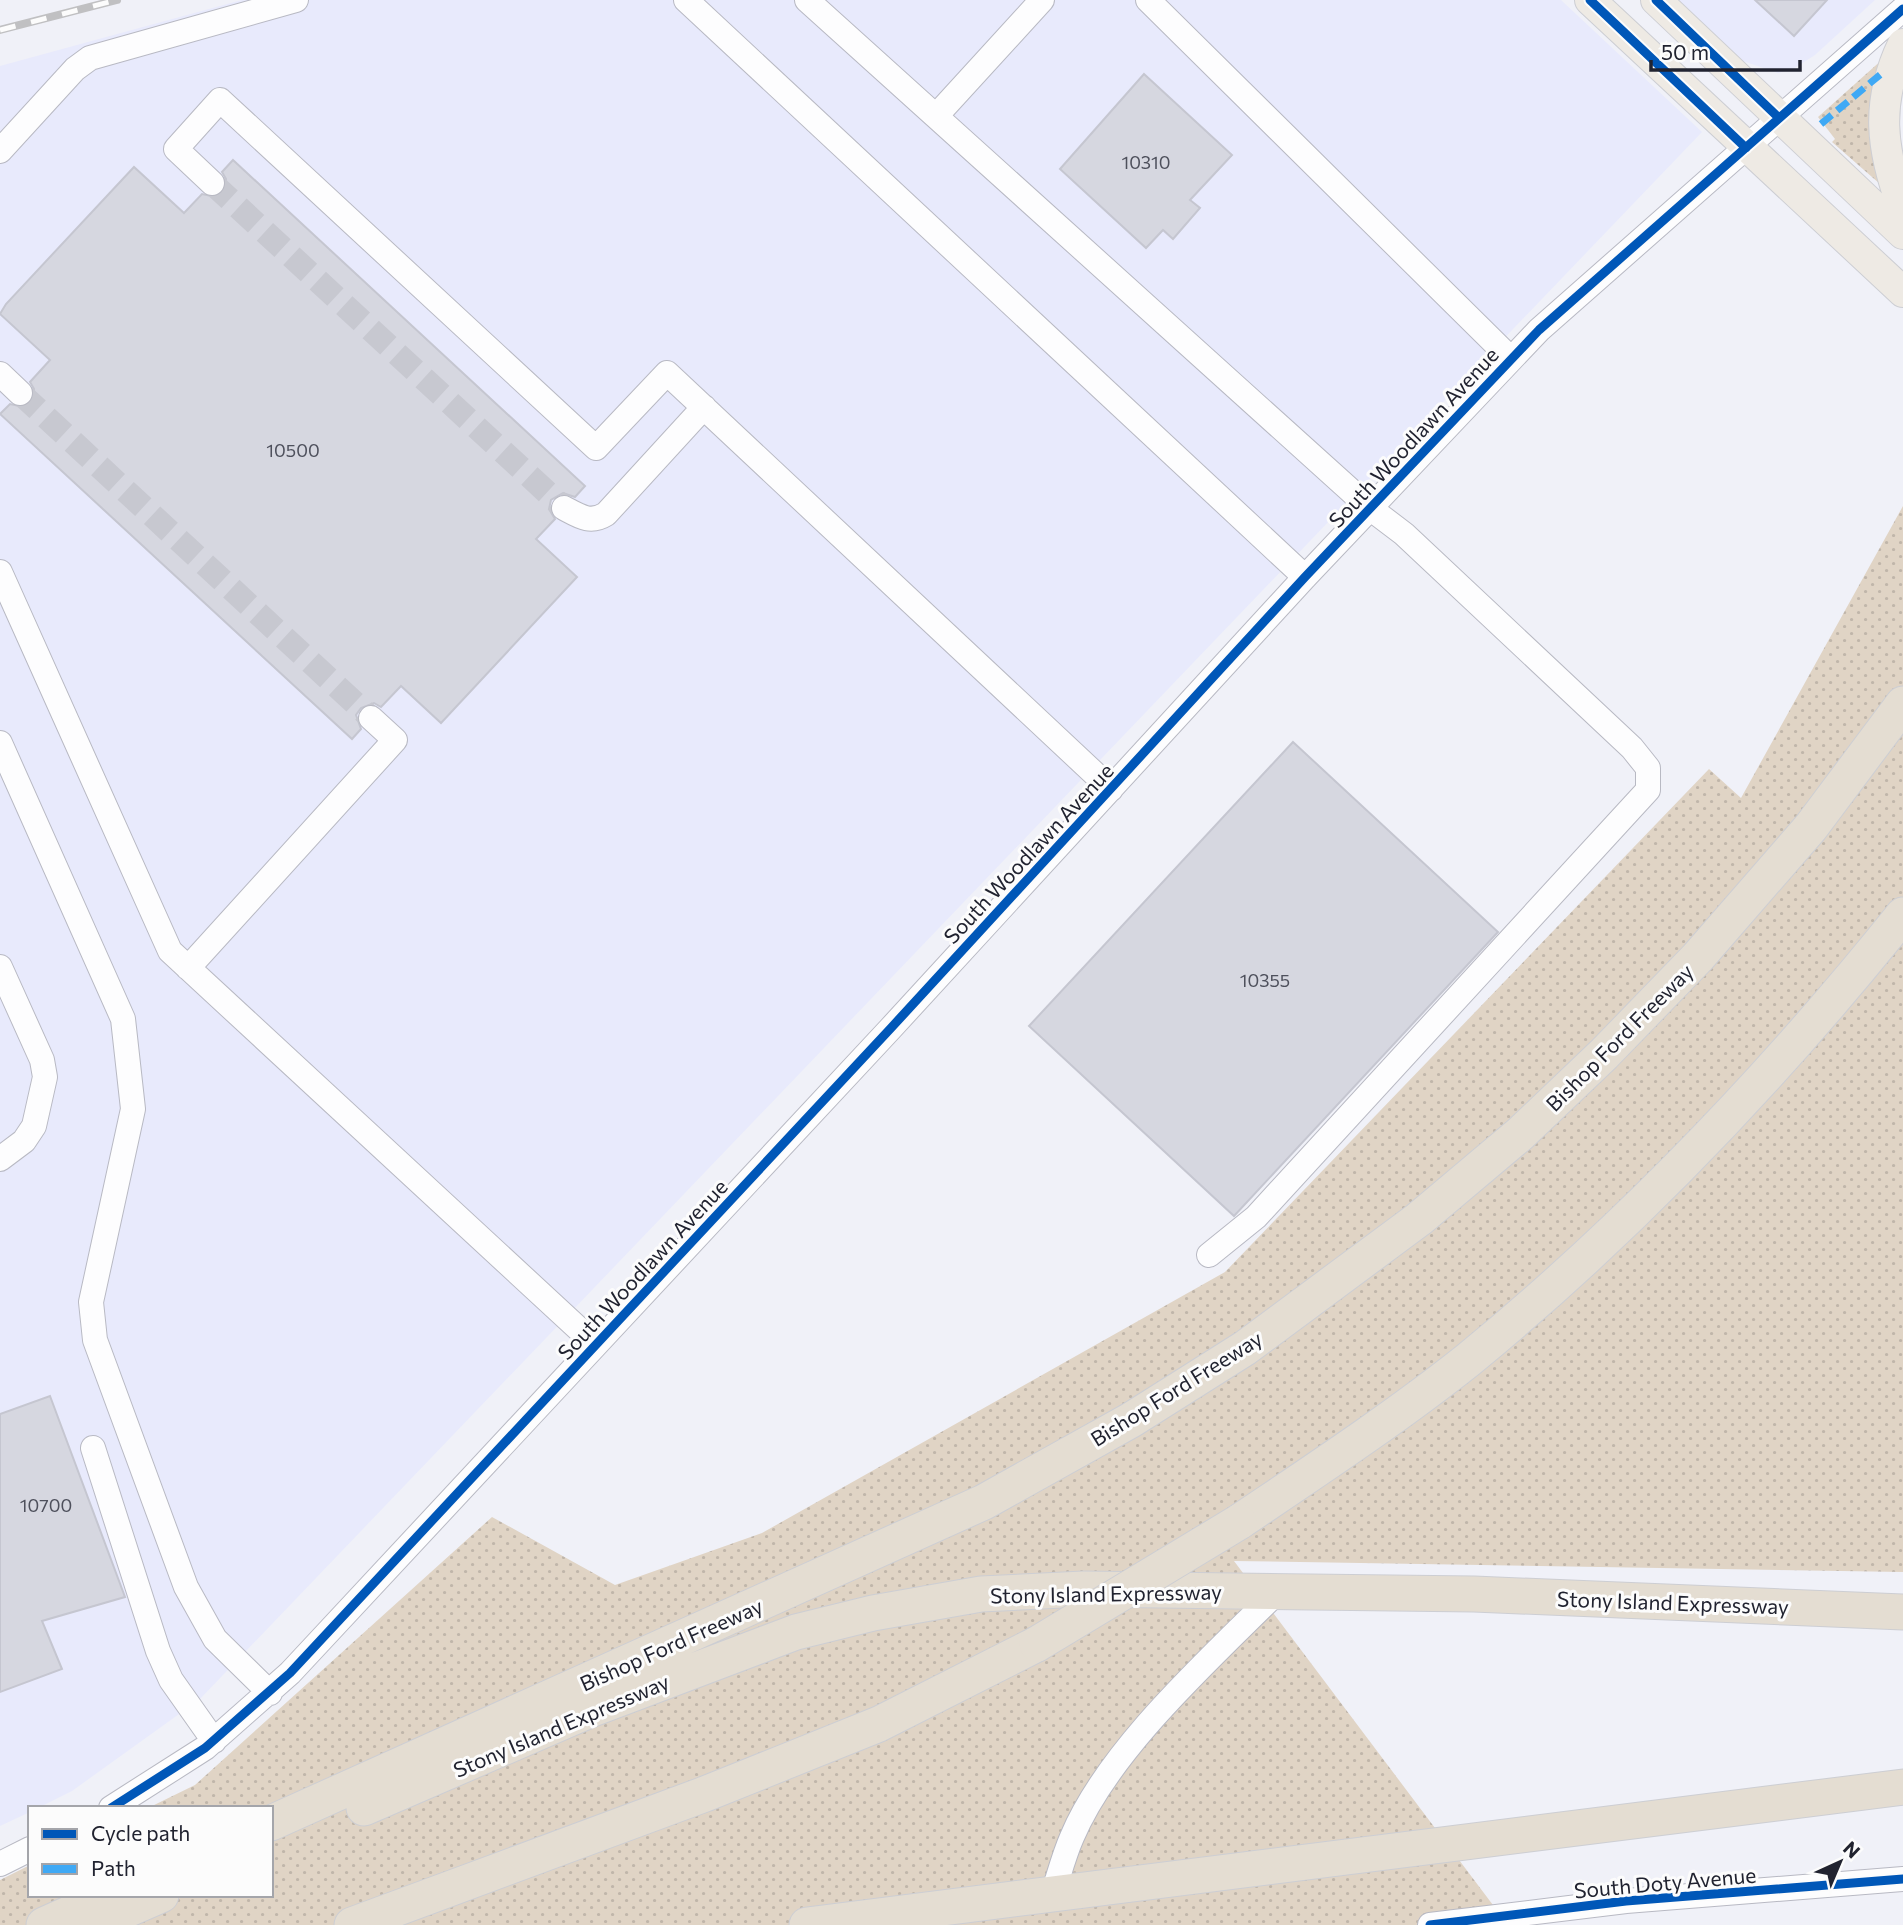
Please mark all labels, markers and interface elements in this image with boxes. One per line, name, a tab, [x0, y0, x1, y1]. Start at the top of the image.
scale bar	[1651, 28, 1800, 72]
text: 50 m	[1661, 39, 1709, 64]
house number: 10310	[1121, 151, 1171, 173]
street label: South Woodlawn Avenue	[1323, 342, 1503, 532]
house number: 10500	[266, 439, 320, 461]
street label: South Woodlawn Avenue	[938, 758, 1118, 948]
street label: Bishop Ford Freeway	[1540, 958, 1698, 1116]
house number: 10355	[1240, 969, 1290, 991]
street label: South Woodlawn Avenue	[552, 1174, 732, 1364]
street label: Bishop Ford Freeway	[1086, 1325, 1267, 1451]
house number: 10700	[20, 1494, 72, 1516]
street label: Stony Island Expressway	[990, 1578, 1222, 1608]
street label: Stony Island Expressway	[1557, 1585, 1789, 1619]
street label: Bishop Ford Freeway	[576, 1592, 767, 1696]
street label: Stony Island Expressway	[449, 1668, 673, 1782]
legend	[28, 1806, 273, 1897]
text: Cycle path	[91, 1820, 190, 1845]
north arrow	[1805, 1827, 1875, 1897]
text: N	[1839, 1836, 1865, 1863]
text: Path	[91, 1855, 136, 1880]
street label: South Doty Avenue	[1573, 1862, 1757, 1902]

